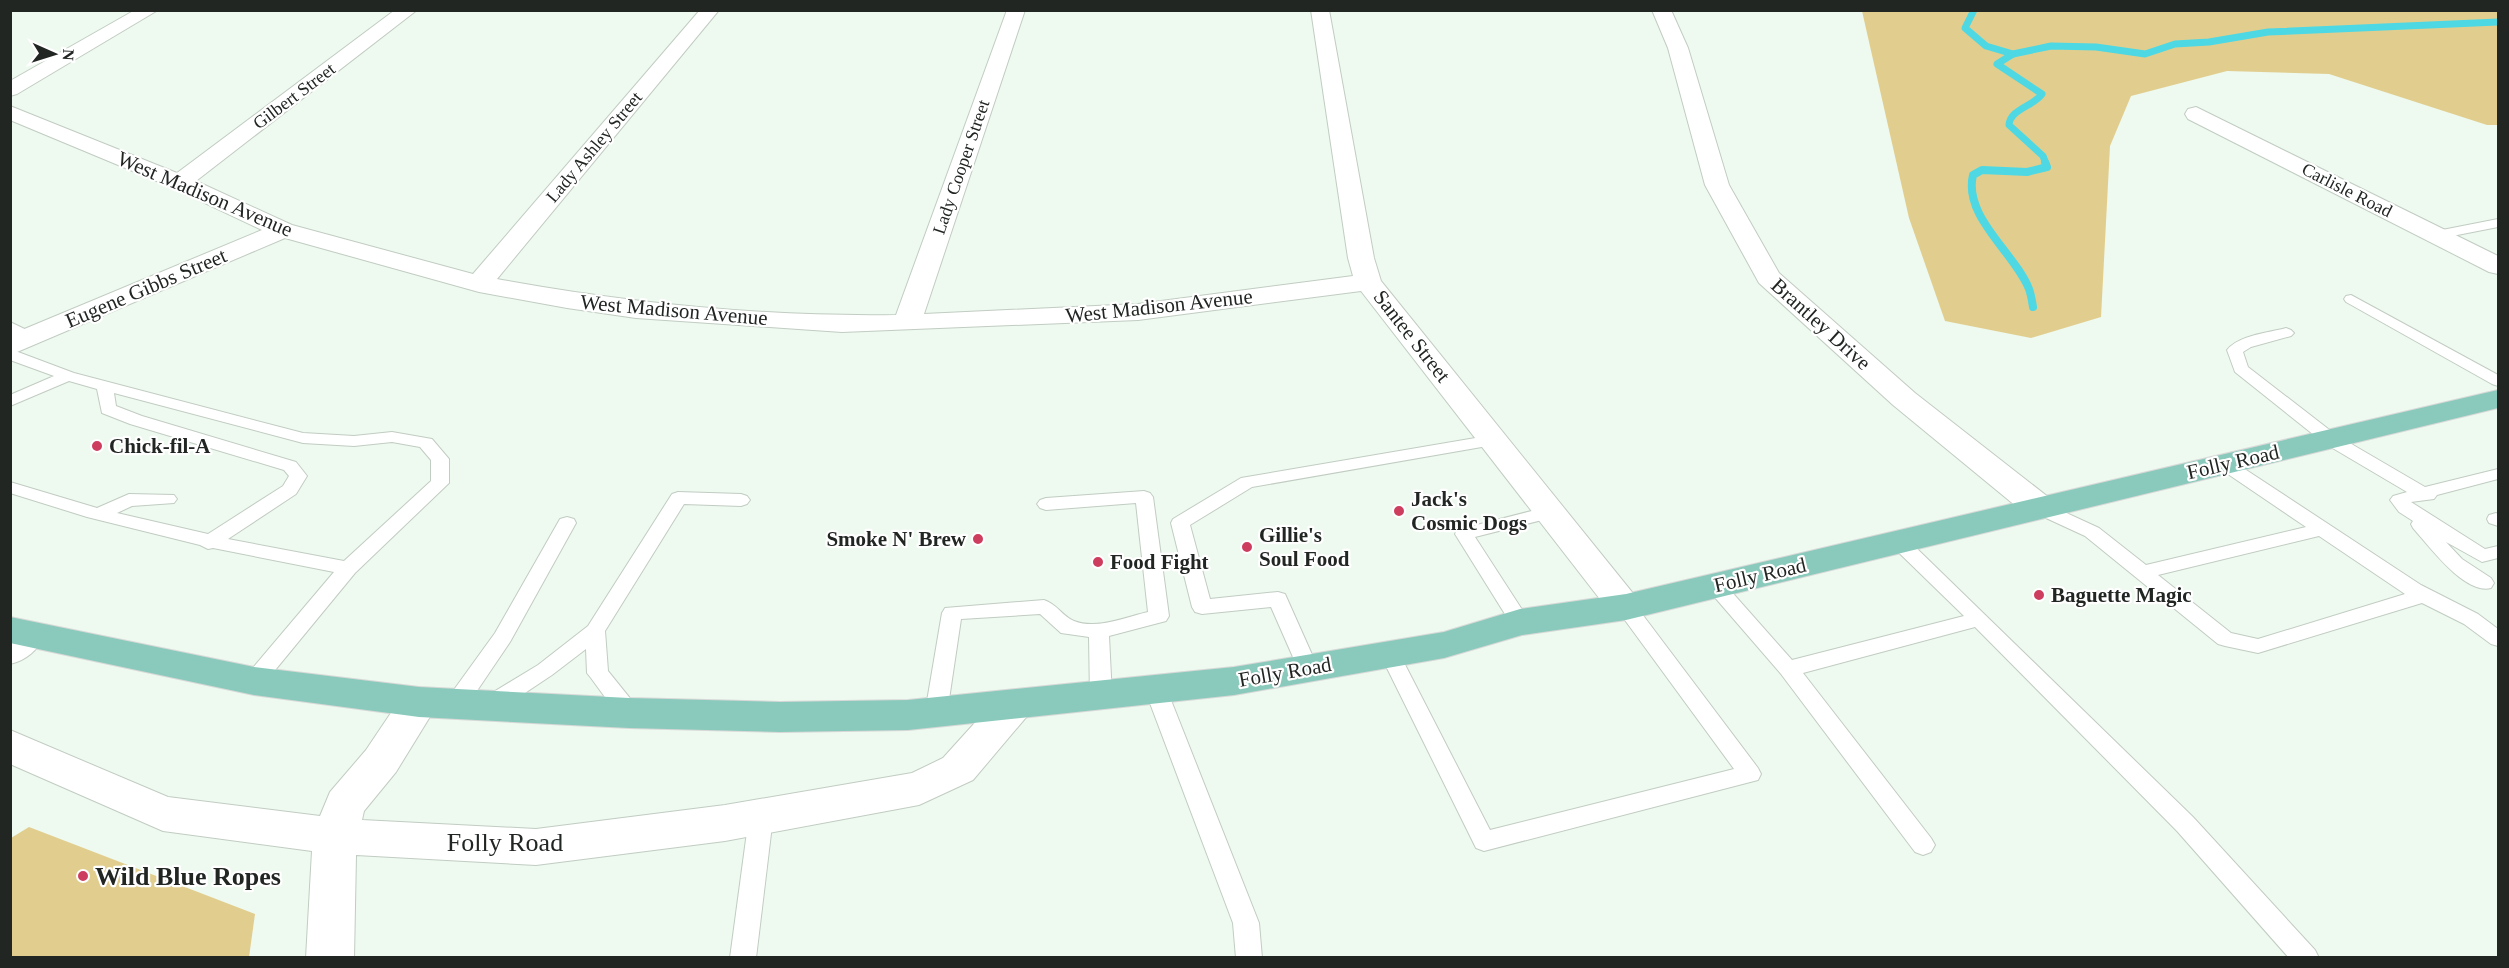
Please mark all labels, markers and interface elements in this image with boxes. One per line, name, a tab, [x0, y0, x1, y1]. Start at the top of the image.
north arrow	[24, 24, 84, 84]
text: N	[60, 49, 77, 61]
street label: Gilbert Street	[249, 59, 339, 133]
street label: Lady Ashley Street	[542, 88, 646, 206]
street label: Lady Cooper Street	[929, 97, 993, 237]
street label: West Madison Avenue	[114, 146, 296, 242]
street label: Carlisle Road	[2299, 159, 2395, 221]
street label: Eugene Gibbs Street	[62, 243, 230, 333]
street label: Brantley Drive	[1766, 273, 1876, 375]
street label: West Madison Avenue	[1064, 284, 1254, 328]
street label: Santee Street	[1369, 285, 1455, 387]
street label: West Madison Avenue	[579, 290, 769, 330]
place label: Chick-fil-A	[109, 434, 211, 458]
marker: Chick-fil-A	[90, 439, 104, 453]
street label: Folly Road	[2185, 440, 2282, 484]
place label: Jack's Cosmic Dogs	[1411, 487, 1527, 535]
marker: Jack's Cosmic Dogs	[1392, 504, 1406, 518]
place label: Gillie's Soul Food	[1259, 523, 1350, 571]
place label: Smoke N' Brew	[826, 527, 967, 551]
marker: Smoke N' Brew	[971, 532, 985, 546]
marker: Gillie's Soul Food	[1240, 540, 1254, 554]
place label: Food Fight	[1110, 550, 1209, 574]
street label: Folly Road	[1712, 553, 1809, 597]
marker: Food Fight	[1091, 555, 1105, 569]
place label: Baguette Magic	[2051, 583, 2192, 607]
marker: Baguette Magic	[2032, 588, 2046, 602]
street label: Folly Road	[1237, 652, 1334, 692]
street label: Folly Road	[447, 828, 563, 857]
place label: Wild Blue Ropes	[95, 862, 281, 891]
marker: Wild Blue Ropes	[76, 869, 90, 883]

